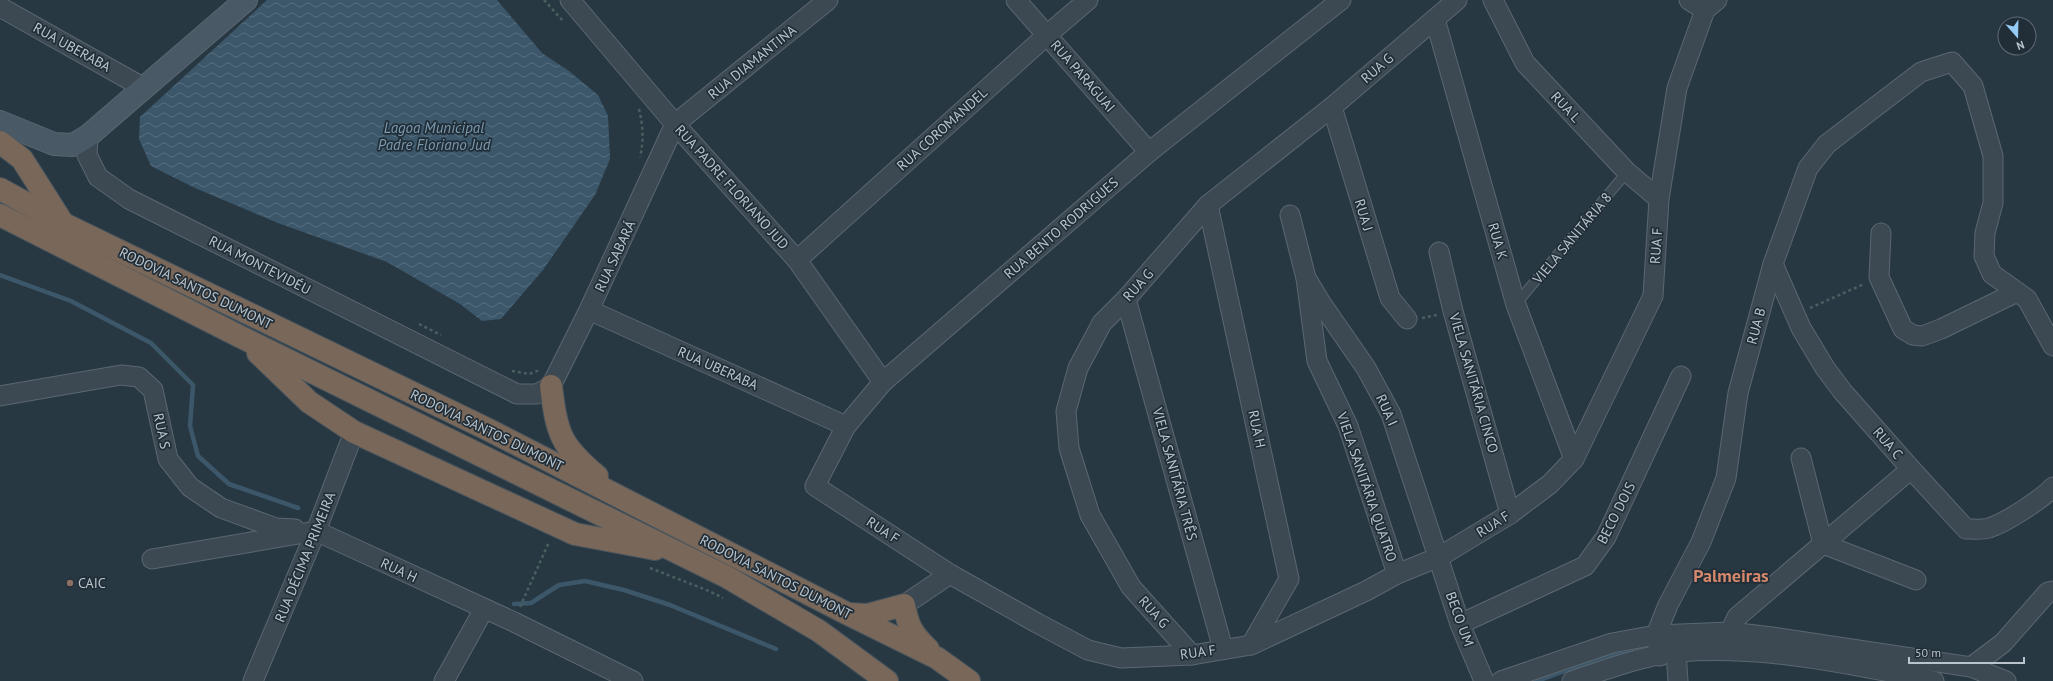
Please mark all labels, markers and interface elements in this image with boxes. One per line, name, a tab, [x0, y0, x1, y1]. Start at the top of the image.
north arrow	[1997, 16, 2037, 56]
street label: RUA UBERABA	[30, 18, 115, 76]
street label: RUA DIAMANTINA	[704, 20, 800, 103]
street label: RUA PARAGUAI	[1047, 36, 1119, 116]
text: N	[2015, 38, 2026, 53]
street label: RUA G	[1357, 49, 1397, 87]
street label: RUA COROMANDEL	[893, 84, 991, 174]
street label: RUA L	[1547, 88, 1585, 126]
water label: Lagoa Municipal Padre Floriano Jud	[378, 118, 491, 154]
street label: RUA PADRE FLORIANO JUD	[671, 121, 793, 253]
street label: RUA BENTO RODRIGUES	[1000, 173, 1122, 283]
street label: VIELA SANITÁRIA 8	[1528, 189, 1615, 288]
street label: RUA J	[1351, 197, 1377, 233]
street label: RUA SABARÁ	[591, 217, 640, 295]
street label: RUA K	[1484, 221, 1512, 262]
street label: RUA F	[1646, 227, 1666, 265]
street label: RUA MONTEVIDÉU	[206, 232, 314, 298]
street label: RODOVIA SANTOS DUMONT	[117, 243, 276, 333]
street label: RUA G	[1119, 265, 1157, 305]
street label: RUA B	[1743, 306, 1769, 346]
street label: VIELA SANITÁRIA CINCO	[1445, 310, 1503, 455]
street label: RUA UBERABA	[675, 342, 762, 394]
street label: RODOVIA SANTOS DUMONT	[408, 385, 567, 475]
street label: RUA I	[1372, 391, 1402, 429]
street label: VIELA SANITÁRIA TRÊS	[1148, 405, 1201, 542]
street label: RUA H	[1244, 408, 1270, 450]
street label: VIELA SANITÁRIA QUATRO	[1333, 409, 1401, 564]
street label: RUA S	[149, 411, 175, 451]
street label: RUA C	[1869, 423, 1907, 463]
street label: BECO DOIS	[1593, 479, 1639, 547]
street label: RUA DÉCIMA PRIMEIRA	[271, 488, 340, 625]
street label: RUA F	[1473, 507, 1513, 541]
street label: RUA F	[863, 513, 903, 547]
street label: RODOVIA SANTOS DUMONT	[697, 531, 855, 623]
street label: RUA H	[378, 554, 420, 586]
district label: Palmeiras	[1693, 564, 1769, 587]
place label: CAIC	[78, 574, 106, 592]
marker: CAIC	[65, 578, 75, 588]
street label: BECO UM	[1442, 589, 1478, 649]
street label: RUA G	[1135, 592, 1173, 632]
scale bar	[1909, 639, 2024, 665]
street label: RUA F	[1179, 641, 1217, 663]
text: 50 m	[1915, 645, 1941, 660]

